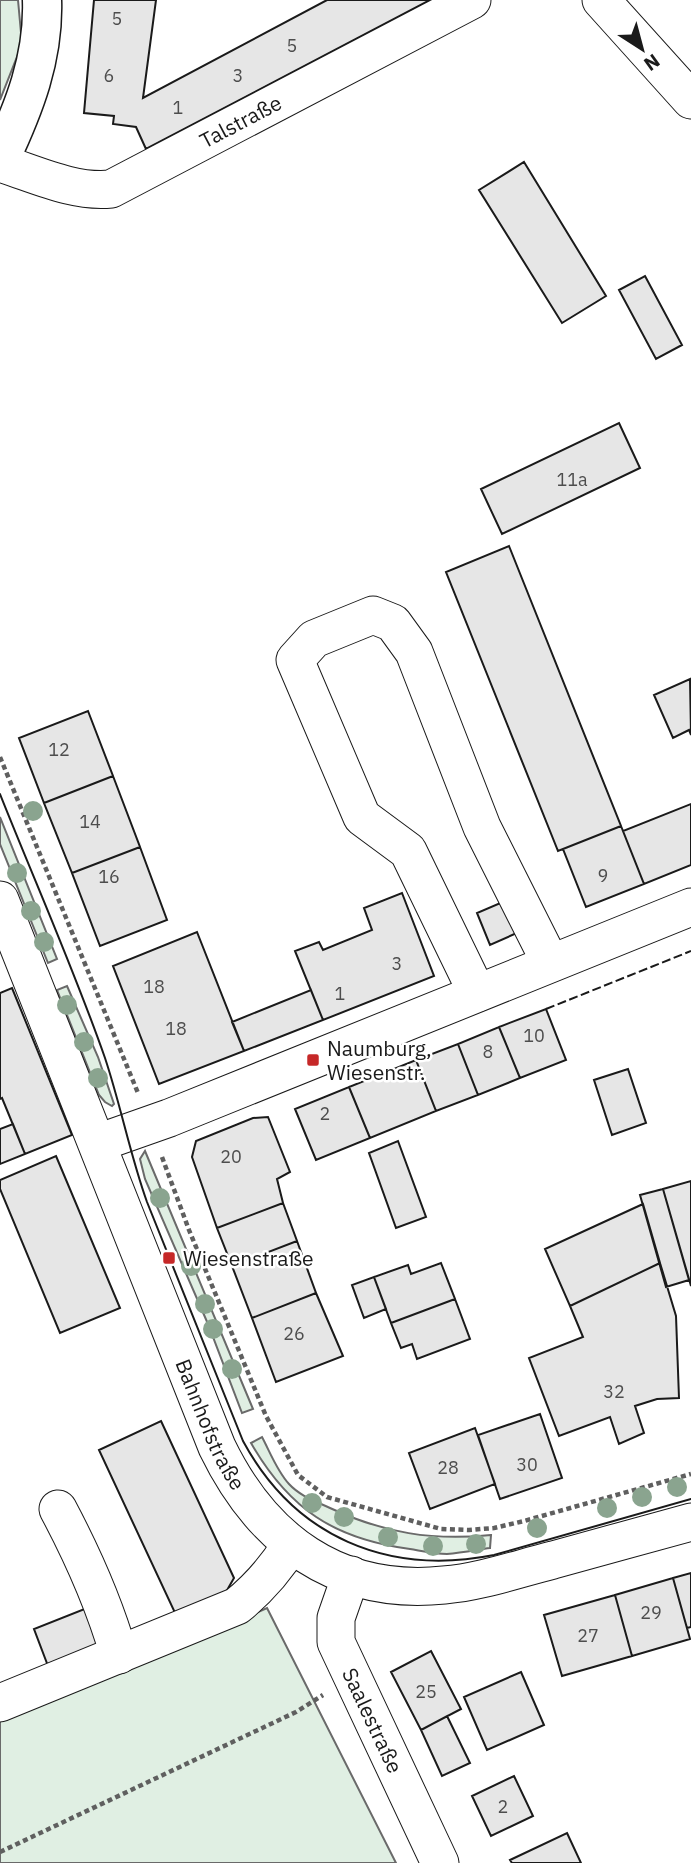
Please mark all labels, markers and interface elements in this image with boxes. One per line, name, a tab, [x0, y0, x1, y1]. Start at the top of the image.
house number: 5	[112, 7, 122, 30]
north arrow	[607, 14, 677, 84]
house number: 5	[287, 34, 297, 57]
text: N	[639, 49, 665, 77]
house number: 6	[104, 64, 114, 87]
house number: 3	[233, 64, 243, 87]
street label: Talstraße	[195, 88, 286, 154]
house number: 1	[173, 96, 183, 119]
house number: 11a	[556, 468, 588, 491]
house number: 12	[48, 738, 70, 761]
house number: 14	[79, 810, 101, 833]
house number: 9	[598, 864, 608, 887]
house number: 16	[98, 865, 120, 888]
house number: 3	[392, 952, 402, 975]
house number: 18	[143, 975, 165, 998]
house number: 1	[335, 982, 345, 1005]
house number: 18	[165, 1017, 187, 1040]
house number: 10	[523, 1024, 545, 1047]
place label: Naumburg, Wiesenstr.	[327, 1034, 432, 1086]
house number: 8	[483, 1040, 493, 1063]
marker: Naumburg, Wiesenstr.	[305, 1052, 321, 1068]
house number: 2	[320, 1102, 330, 1125]
house number: 20	[220, 1145, 242, 1168]
place label: Wiesenstraße	[183, 1244, 313, 1272]
marker: Wiesenstraße	[161, 1250, 177, 1266]
house number: 26	[283, 1322, 305, 1345]
street label: Bahnhofstraße	[169, 1355, 252, 1495]
house number: 32	[603, 1380, 625, 1403]
house number: 30	[516, 1453, 538, 1476]
house number: 28	[437, 1456, 459, 1479]
house number: 29	[640, 1601, 662, 1624]
house number: 27	[577, 1624, 599, 1647]
street label: Saalestraße	[336, 1663, 410, 1777]
house number: 25	[415, 1680, 437, 1703]
house number: 2	[498, 1795, 508, 1818]

